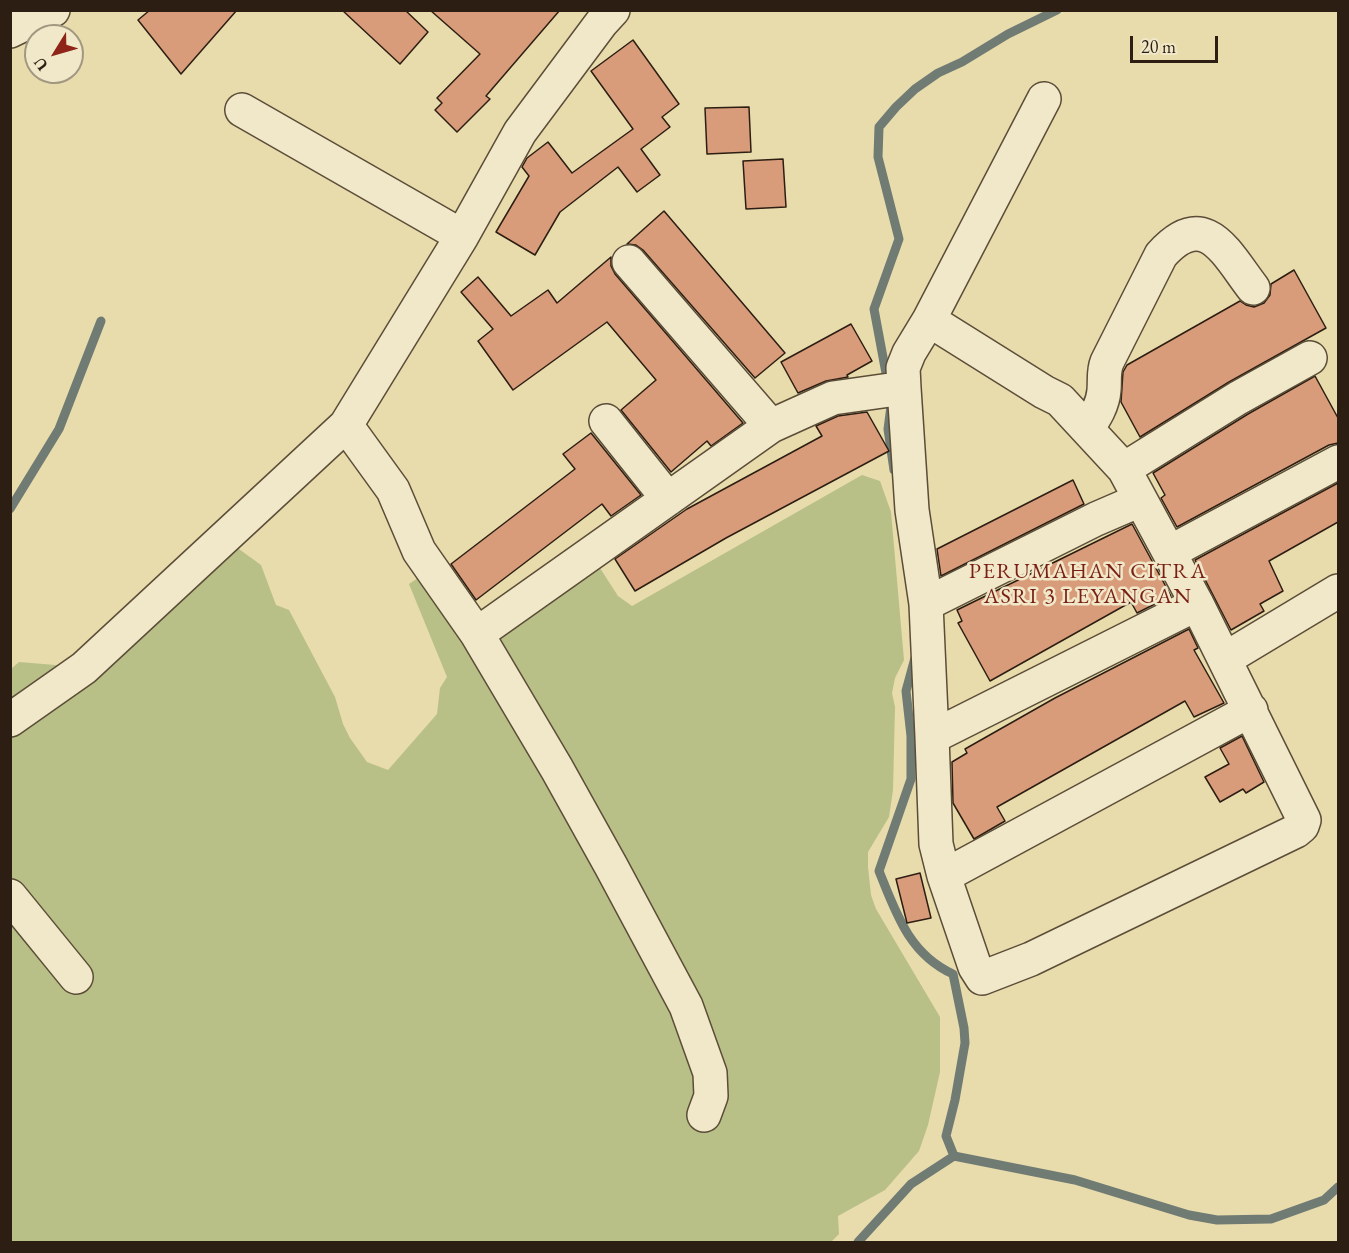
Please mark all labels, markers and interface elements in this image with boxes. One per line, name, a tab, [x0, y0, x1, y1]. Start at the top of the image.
north arrow	[24, 24, 84, 84]
scale bar	[1133, 24, 1222, 62]
text: 20 m	[1141, 35, 1176, 58]
text: U	[29, 53, 53, 75]
district label: PERUMAHAN CITRA ASRI 3 LEYANGAN	[969, 559, 1207, 610]

